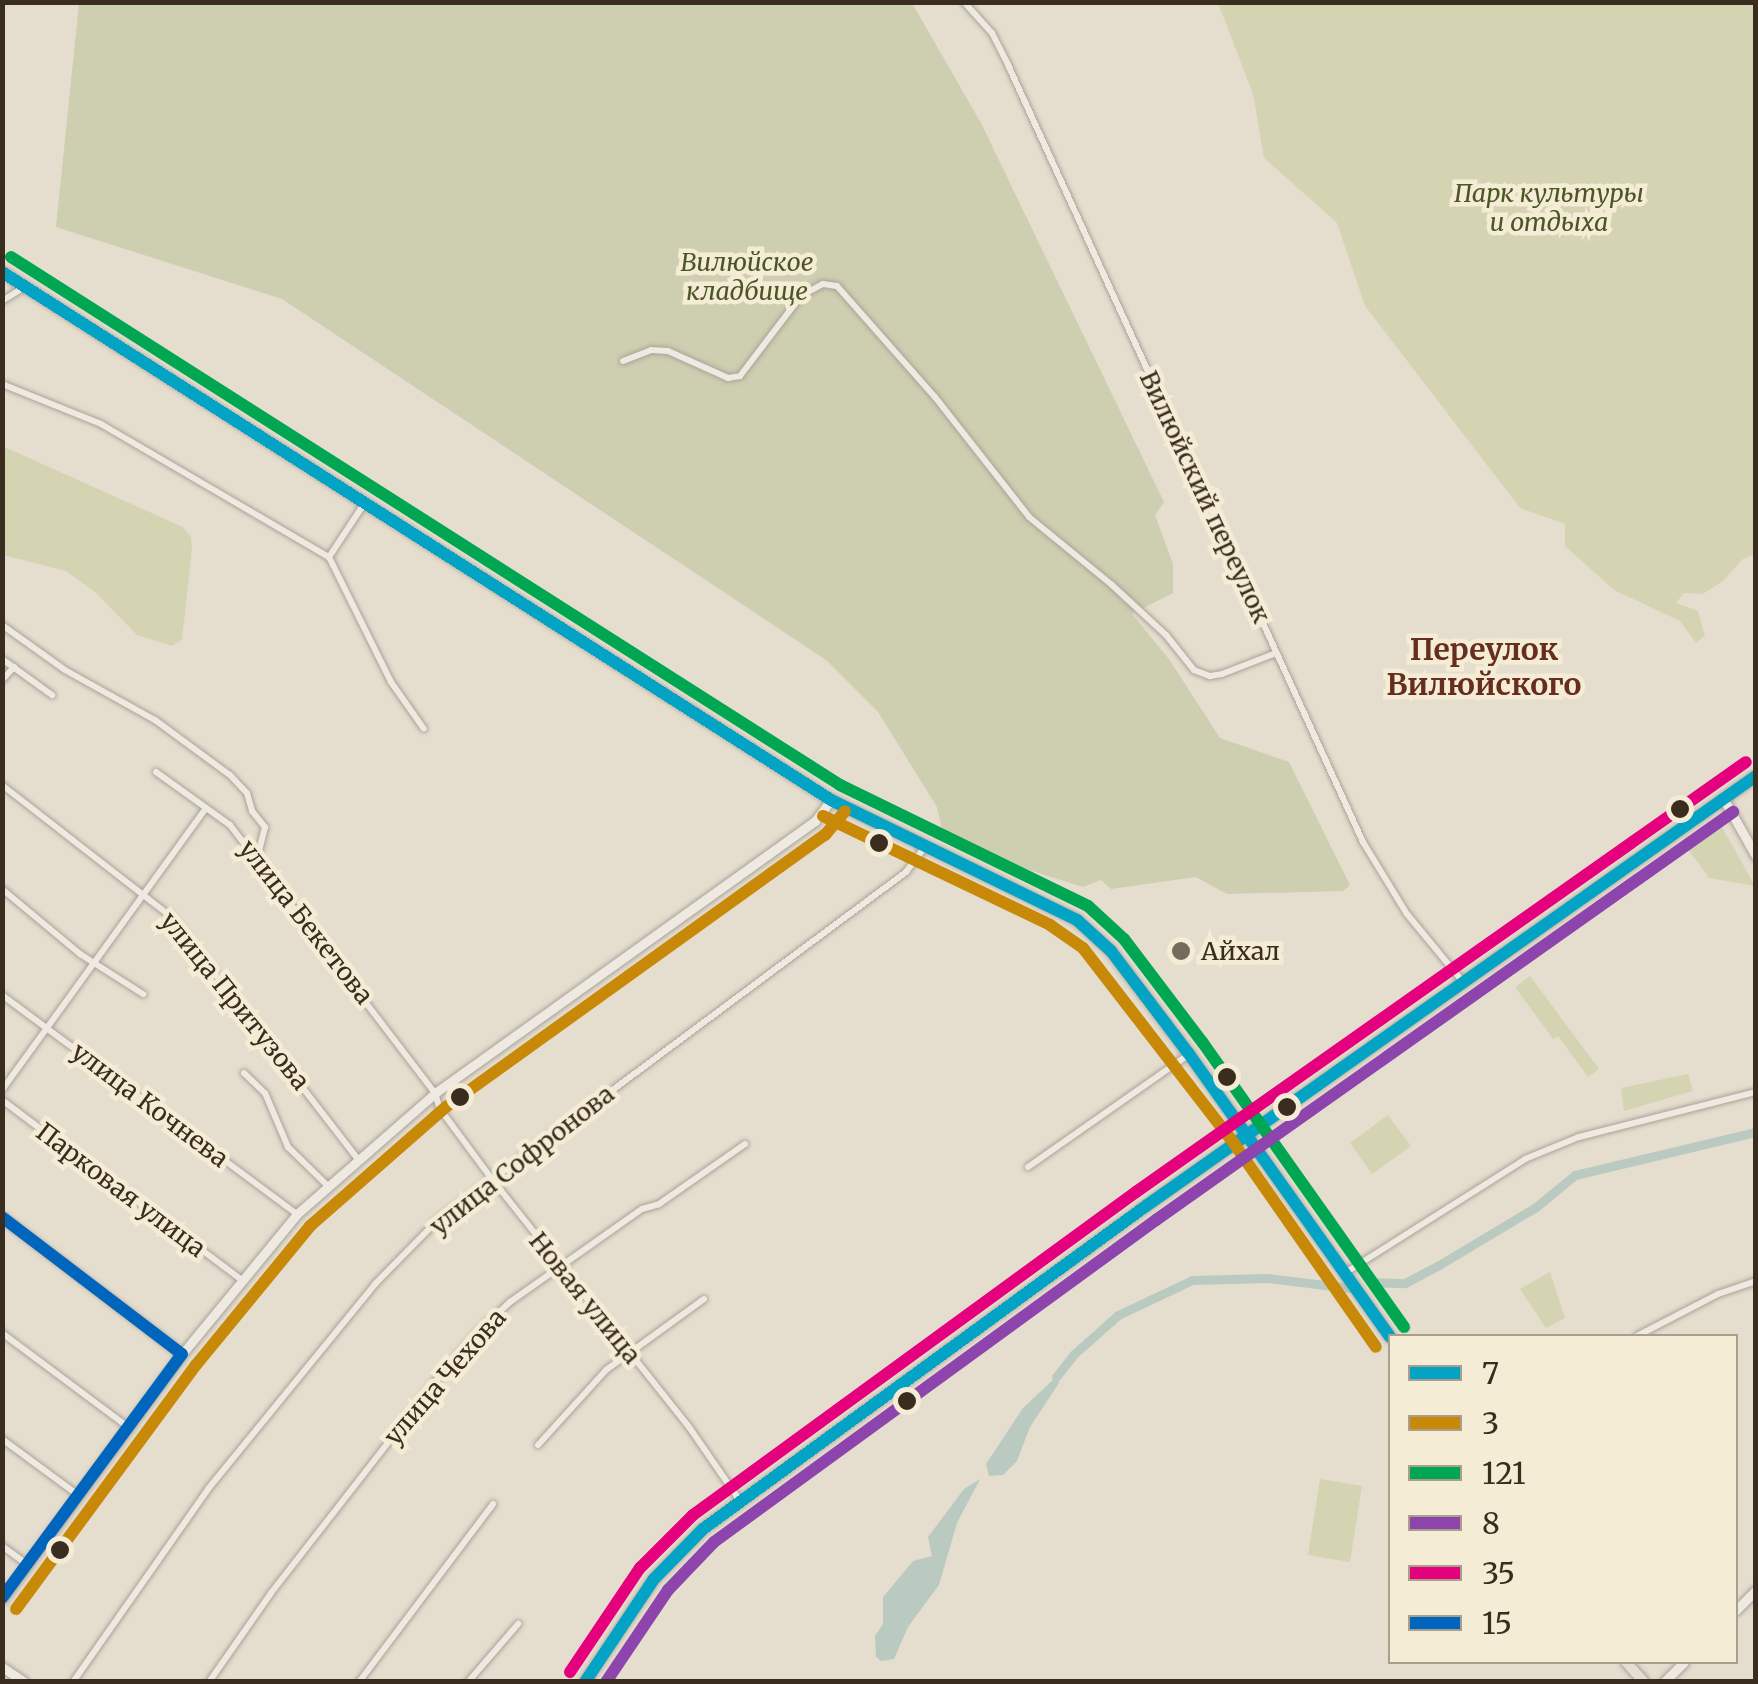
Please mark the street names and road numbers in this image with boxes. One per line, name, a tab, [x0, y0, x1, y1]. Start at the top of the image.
street label: Вилюйский переулок	[1133, 366, 1277, 628]
street label: улица Бекетова	[233, 834, 379, 1010]
street label: улица Притузова	[154, 906, 316, 1096]
street label: улица Кочнева	[66, 1036, 234, 1174]
street label: улица Софронова	[424, 1079, 620, 1241]
street label: Парковая улица	[31, 1117, 211, 1263]
street label: Новая улица	[523, 1226, 647, 1370]
street label: улица Чехова	[378, 1303, 512, 1451]

